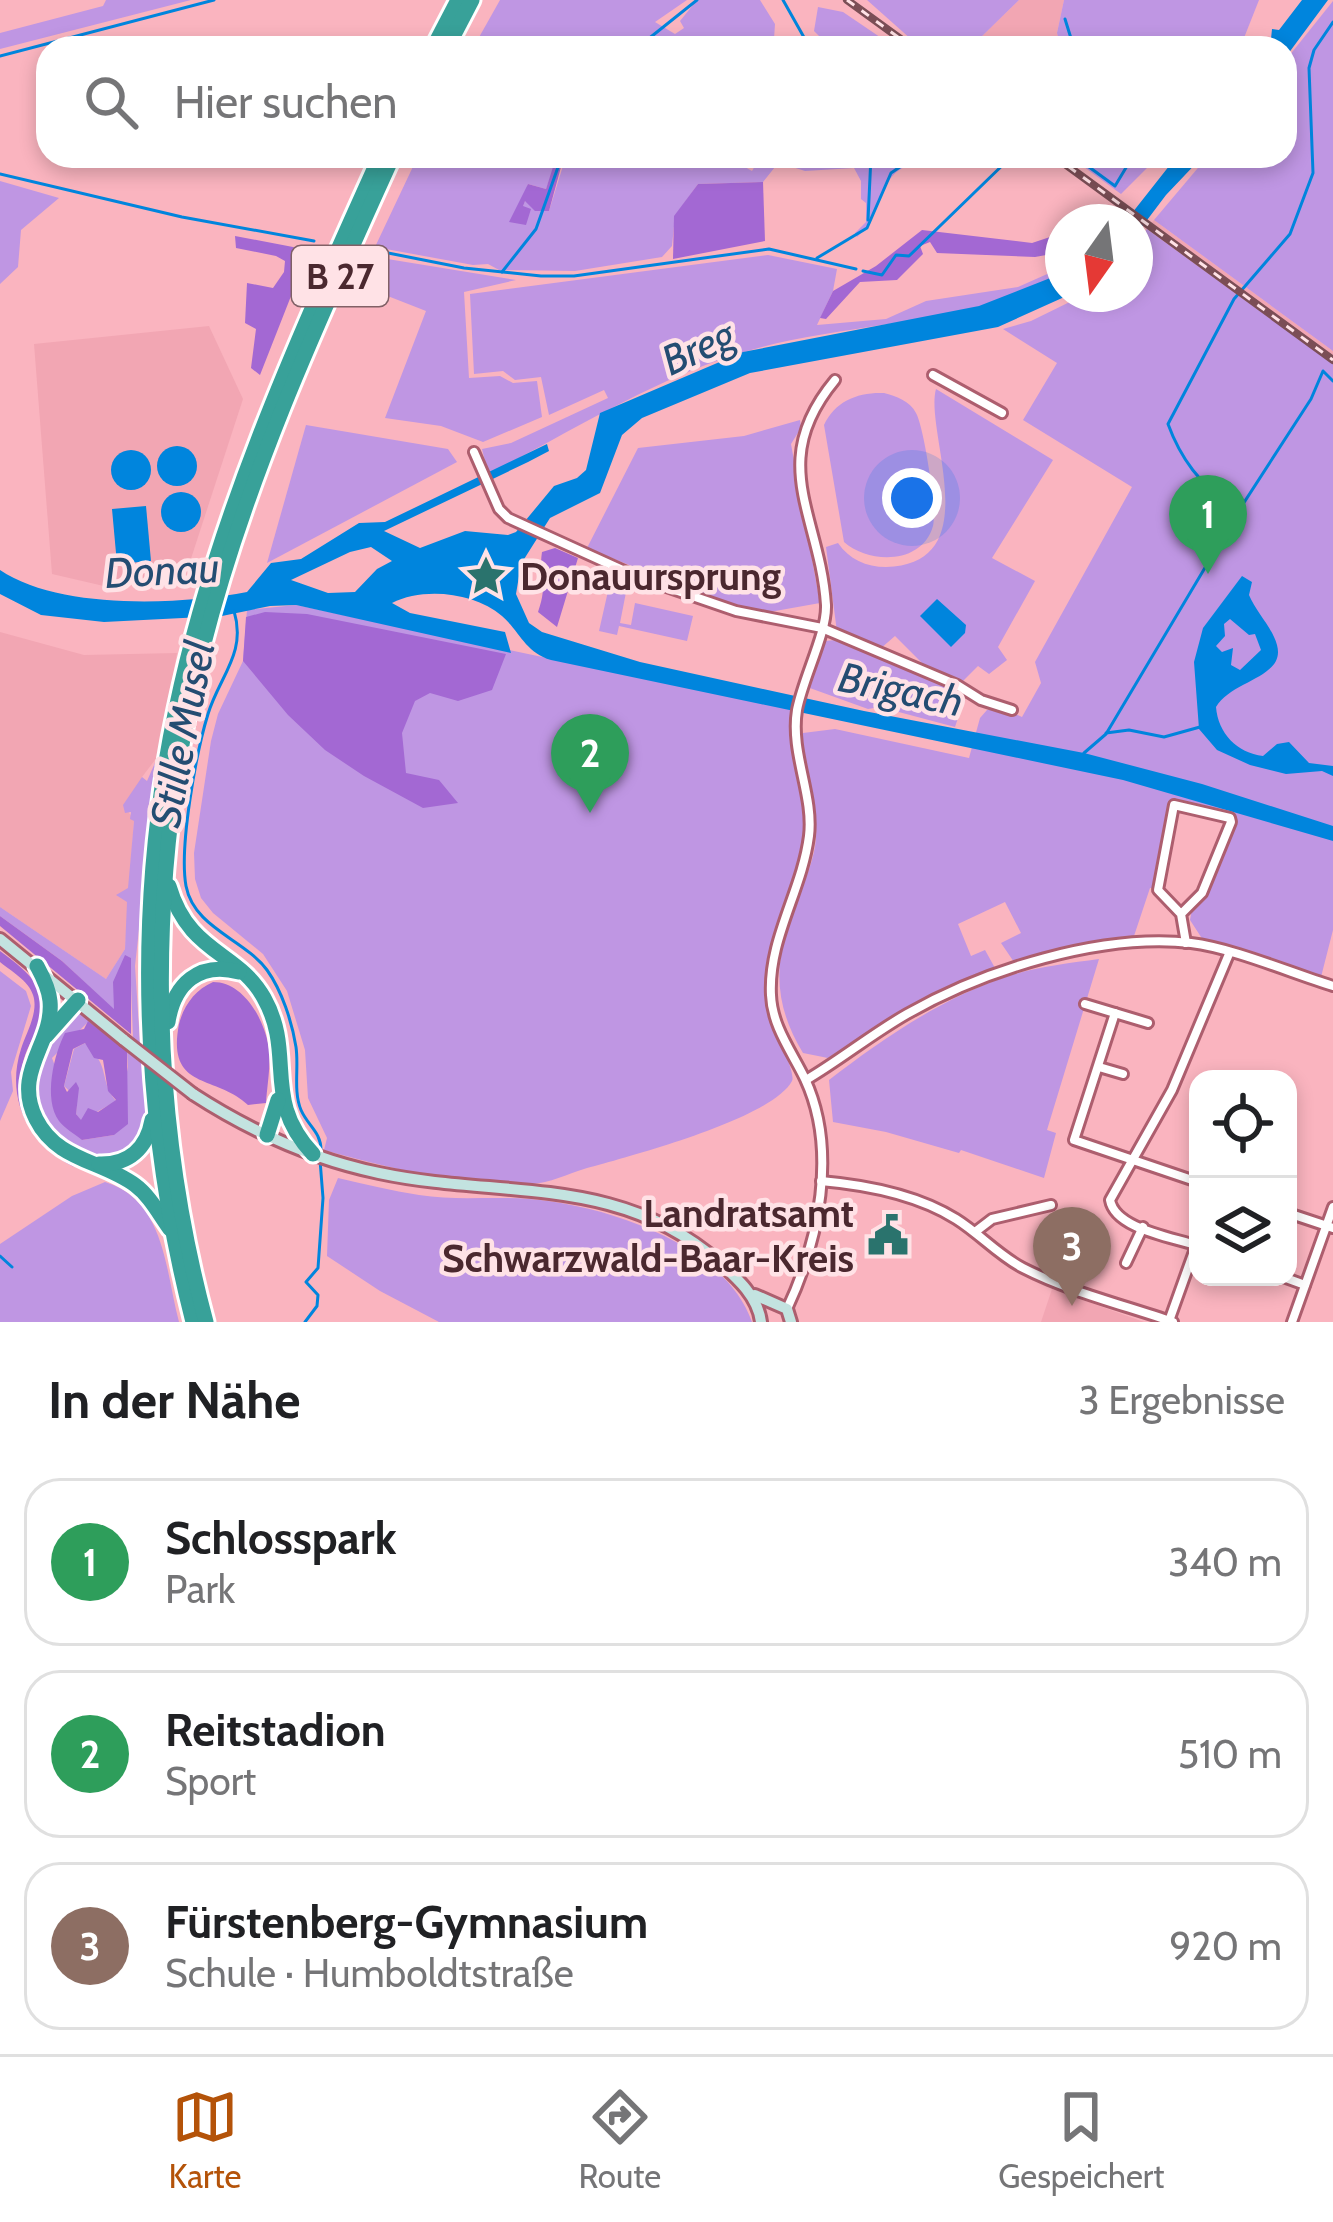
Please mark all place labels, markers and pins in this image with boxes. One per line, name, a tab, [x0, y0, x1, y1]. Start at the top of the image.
pin: 1	[1169, 475, 1247, 574]
place label: Donauursprung	[520, 552, 782, 600]
place icon: Donauursprung	[463, 553, 509, 599]
pin: 2	[551, 714, 629, 813]
place label: Landratsamt Schwarzwald-Baar-Kreis	[442, 1189, 854, 1282]
pin: 3	[1033, 1207, 1111, 1306]
public building icon: Landratsamt Schwarzwald-Baar-Kreis	[865, 1212, 911, 1258]

